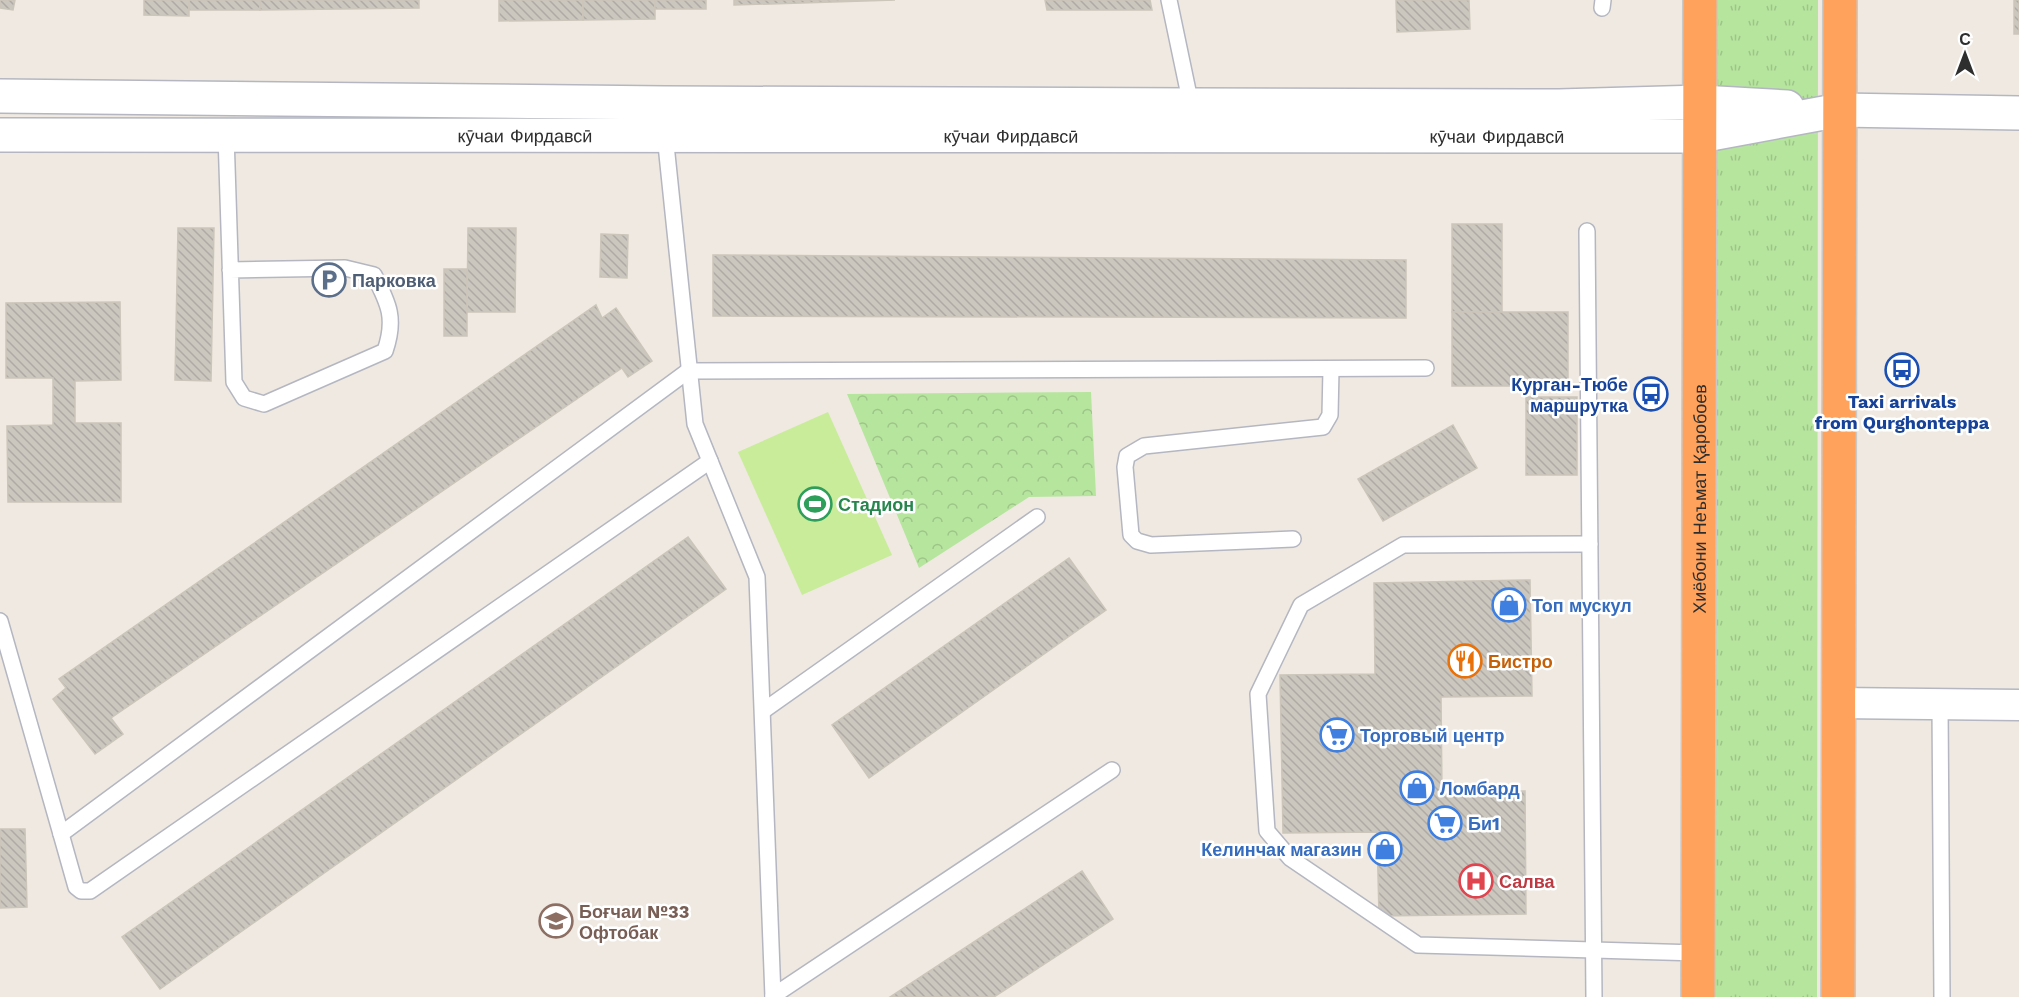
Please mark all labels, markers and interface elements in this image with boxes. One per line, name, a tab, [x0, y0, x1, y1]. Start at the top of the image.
north arrow	[1935, 24, 1995, 84]
text: С	[1959, 30, 1971, 49]
street label: кӯчаи Фирдавсӣ	[458, 125, 592, 146]
street label: кӯчаи Фирдавсӣ	[944, 125, 1078, 146]
street label: кӯчаи Фирдавсӣ	[1430, 125, 1564, 146]
parking icon: Парковка	[311, 262, 347, 298]
place label: Парковка	[352, 270, 437, 291]
bus stop icon: Taxi arrivals from Qurghonteppa	[1884, 352, 1920, 388]
place label: Курган-Тюбе маршрутка	[1511, 374, 1629, 416]
bus stop icon: Курган-Тюбе маршрутка	[1633, 376, 1669, 412]
street label: Хиёбони Неъмат Қаробоев	[1688, 384, 1710, 614]
place label: Taxi arrivals from Qurghonteppa	[1815, 391, 1990, 433]
sports icon: Стадион	[797, 486, 833, 522]
place label: Стадион	[838, 494, 914, 515]
shop icon: Топ мускул	[1491, 587, 1527, 623]
place label: Топ мускул	[1532, 595, 1632, 616]
restaurant icon: Бистро	[1447, 643, 1483, 679]
place label: Бистро	[1488, 651, 1553, 672]
supermarket icon: Торговый центр	[1319, 717, 1355, 753]
place label: Торговый центр	[1360, 725, 1505, 746]
shop icon: Ломбард	[1399, 770, 1435, 806]
place label: Ломбард	[1440, 778, 1520, 799]
supermarket icon: Би1	[1427, 805, 1463, 841]
place label: Би1	[1468, 813, 1500, 834]
shop icon: Келинчак магазин	[1367, 831, 1403, 867]
place label: Келинчак магазин	[1201, 839, 1362, 860]
hospital icon: Салва	[1458, 863, 1494, 899]
place label: Салва	[1499, 871, 1555, 892]
place label: Боғчаи №33 Офтобак	[579, 901, 689, 943]
school or university icon: Боғчаи №33 Офтобак	[538, 903, 574, 939]

